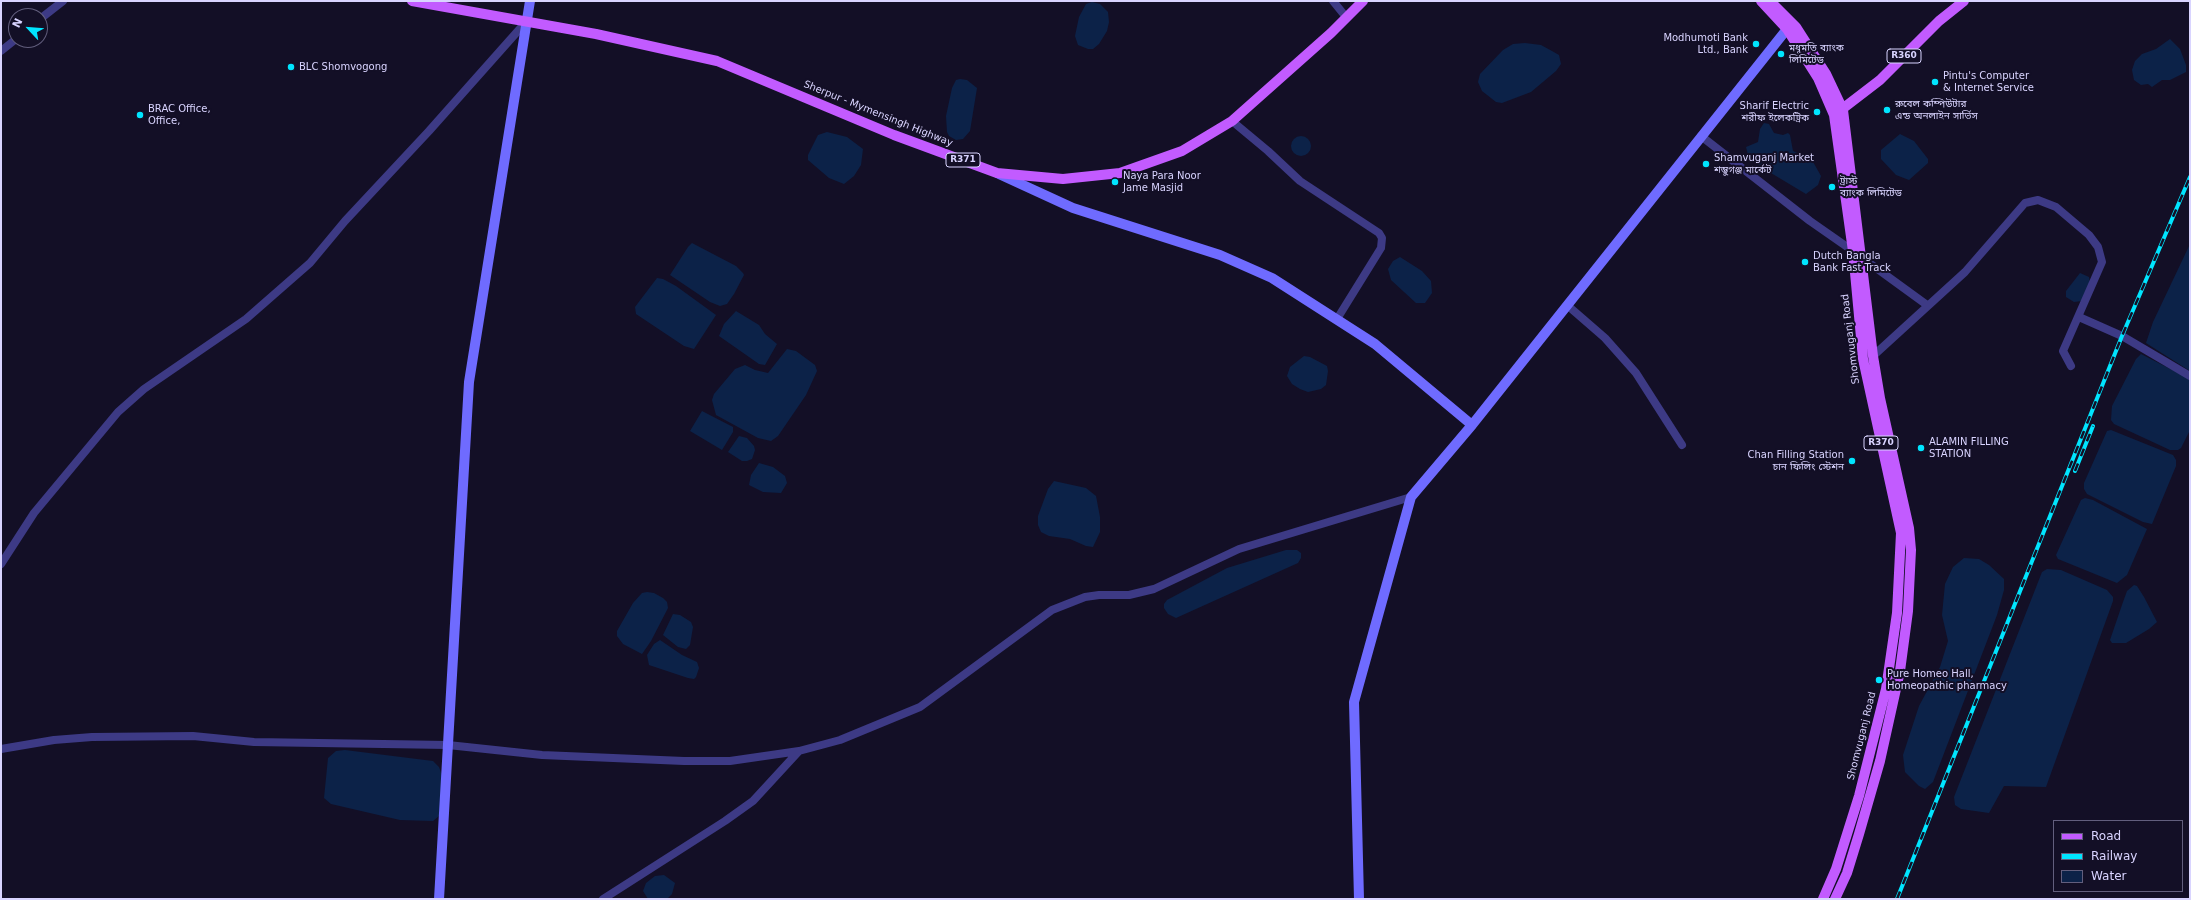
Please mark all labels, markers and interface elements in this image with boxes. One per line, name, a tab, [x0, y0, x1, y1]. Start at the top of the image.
north arrow	[8, 8, 48, 48]
text: N	[10, 16, 26, 30]
place label: Modhumoti Bank Ltd., Bank	[1663, 32, 1748, 56]
marker: Modhumoti Bank Ltd., Bank	[1751, 39, 1761, 49]
place label: মধুমতি ব্যাংক লিমিটেড	[1789, 42, 1844, 66]
marker: মধুমতি ব্যাংক লিমিটেড	[1776, 49, 1786, 59]
road number: R360	[1887, 49, 1921, 63]
place label: BLC Shomvogong	[299, 61, 387, 73]
marker: BLC Shomvogong	[286, 62, 296, 72]
place label: Pintu's Computer & Internet Service	[1943, 70, 2034, 94]
marker: Pintu's Computer & Internet Service	[1930, 77, 1940, 87]
street label: Sherpur - Mymensingh Highway	[802, 78, 954, 150]
place label: রুবেল কম্পিউটার এন্ড অনলাইন সার্ভিস	[1895, 98, 1978, 122]
place label: Sharif Electric শরীফ ইলেকট্রিক	[1740, 100, 1809, 124]
place label: BRAC Office, Office,	[148, 103, 211, 126]
marker: রুবেল কম্পিউটার এন্ড অনলাইন সার্ভিস	[1882, 105, 1892, 115]
marker: Sharif Electric শরীফ ইলেকট্রিক	[1812, 107, 1822, 117]
marker: BRAC Office, Office,	[135, 110, 145, 120]
place label: Shamvuganj Market শম্ভুগঞ্জ মার্কেট	[1714, 152, 1814, 176]
road number: R371	[946, 153, 980, 167]
marker: Shamvuganj Market শম্ভুগঞ্জ মার্কেট	[1701, 159, 1711, 169]
place label: Naya Para Noor Jame Masjid	[1123, 170, 1201, 194]
place label: ট্রাস্ট ব্যাংক লিমিটেড	[1840, 175, 1902, 198]
marker: Naya Para Noor Jame Masjid	[1110, 177, 1120, 187]
marker: ট্রাস্ট ব্যাংক লিমিটেড	[1827, 182, 1837, 192]
place label: Dutch Bangla Bank Fast Track	[1813, 250, 1891, 274]
marker: Dutch Bangla Bank Fast Track	[1800, 257, 1810, 267]
street label: Shomvuganj Road	[1840, 293, 1862, 385]
road number: R370	[1864, 436, 1898, 450]
place label: ALAMIN FILLING STATION	[1929, 436, 2009, 460]
marker: ALAMIN FILLING STATION	[1916, 443, 1926, 453]
place label: Chan Filling Station চান ফিলিং স্টেশন	[1747, 449, 1844, 472]
marker: Chan Filling Station চান ফিলিং স্টেশন	[1847, 456, 1857, 466]
place label: Pure Homeo Hall, Homeopathic pharmacy	[1887, 668, 2007, 692]
marker: Pure Homeo Hall, Homeopathic pharmacy	[1874, 675, 1884, 685]
street label: Shomvuganj Road	[1845, 691, 1879, 781]
legend	[2053, 820, 2183, 892]
text: Road	[2091, 829, 2121, 843]
text: Railway	[2091, 849, 2137, 863]
text: Water	[2091, 869, 2126, 883]

